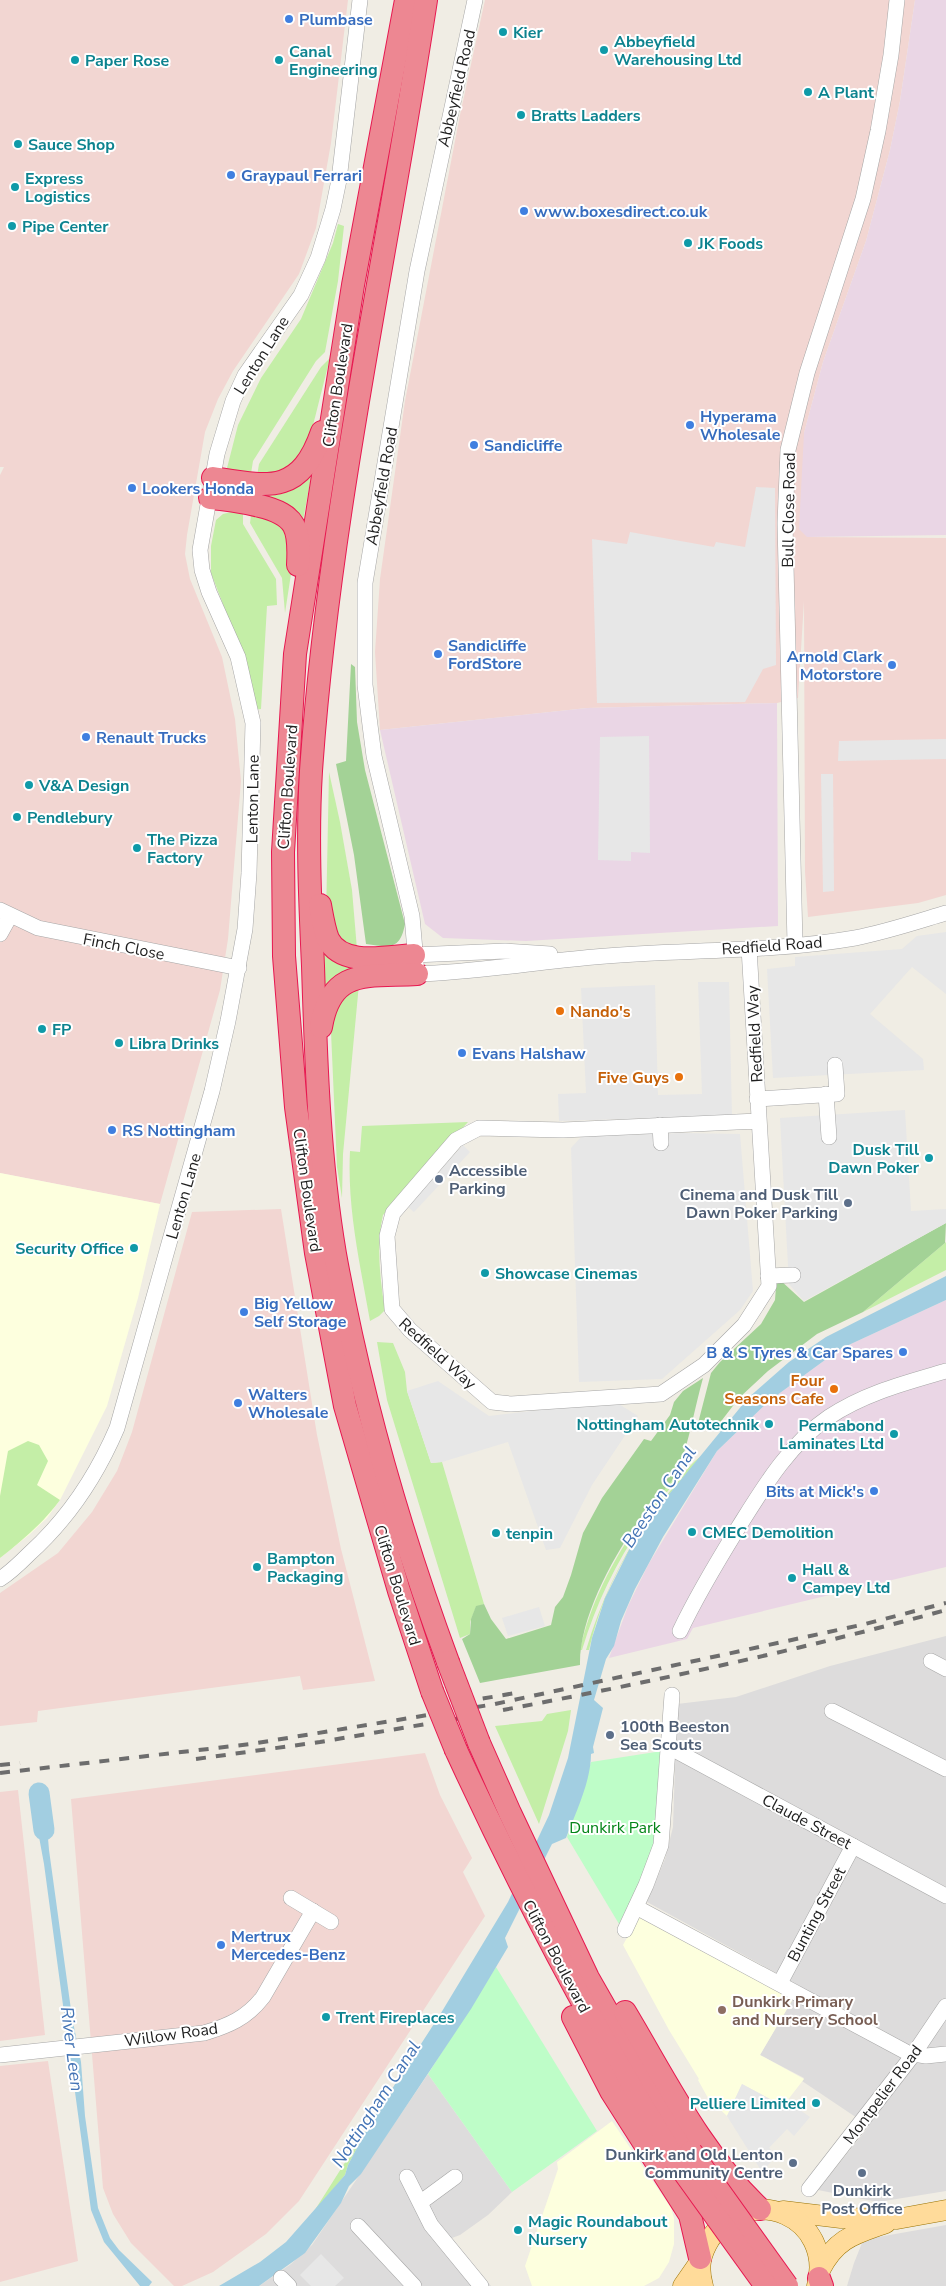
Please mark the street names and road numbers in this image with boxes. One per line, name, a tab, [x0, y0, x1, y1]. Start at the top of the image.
street label: Abbeyfield Road	[433, 27, 481, 149]
street label: Lenton Lane	[229, 312, 295, 399]
street label: Clifton Boulevard	[317, 322, 359, 449]
street label: Abbeyfield Road	[361, 425, 403, 547]
street label: Bull Close Road	[777, 452, 801, 568]
street label: Clifton Boulevard	[273, 724, 303, 850]
street label: Lenton Lane	[241, 755, 265, 843]
street label: Finch Close	[81, 928, 167, 966]
street label: Redfield Road	[721, 931, 823, 960]
street label: Redfield Way	[741, 984, 769, 1083]
street label: Clifton Boulevard	[287, 1127, 327, 1254]
street label: Lenton Lane	[161, 1151, 207, 1242]
street label: Redfield Way	[394, 1313, 481, 1395]
street label: Clifton Boulevard	[368, 1522, 426, 1648]
street label: Claude Street	[758, 1789, 856, 1855]
street label: Bunting Street	[783, 1863, 851, 1966]
street label: Clifton Boulevard	[517, 1896, 595, 2017]
street label: Willow Road	[123, 2018, 219, 2052]
street label: Montpelier Road	[838, 2040, 927, 2149]

